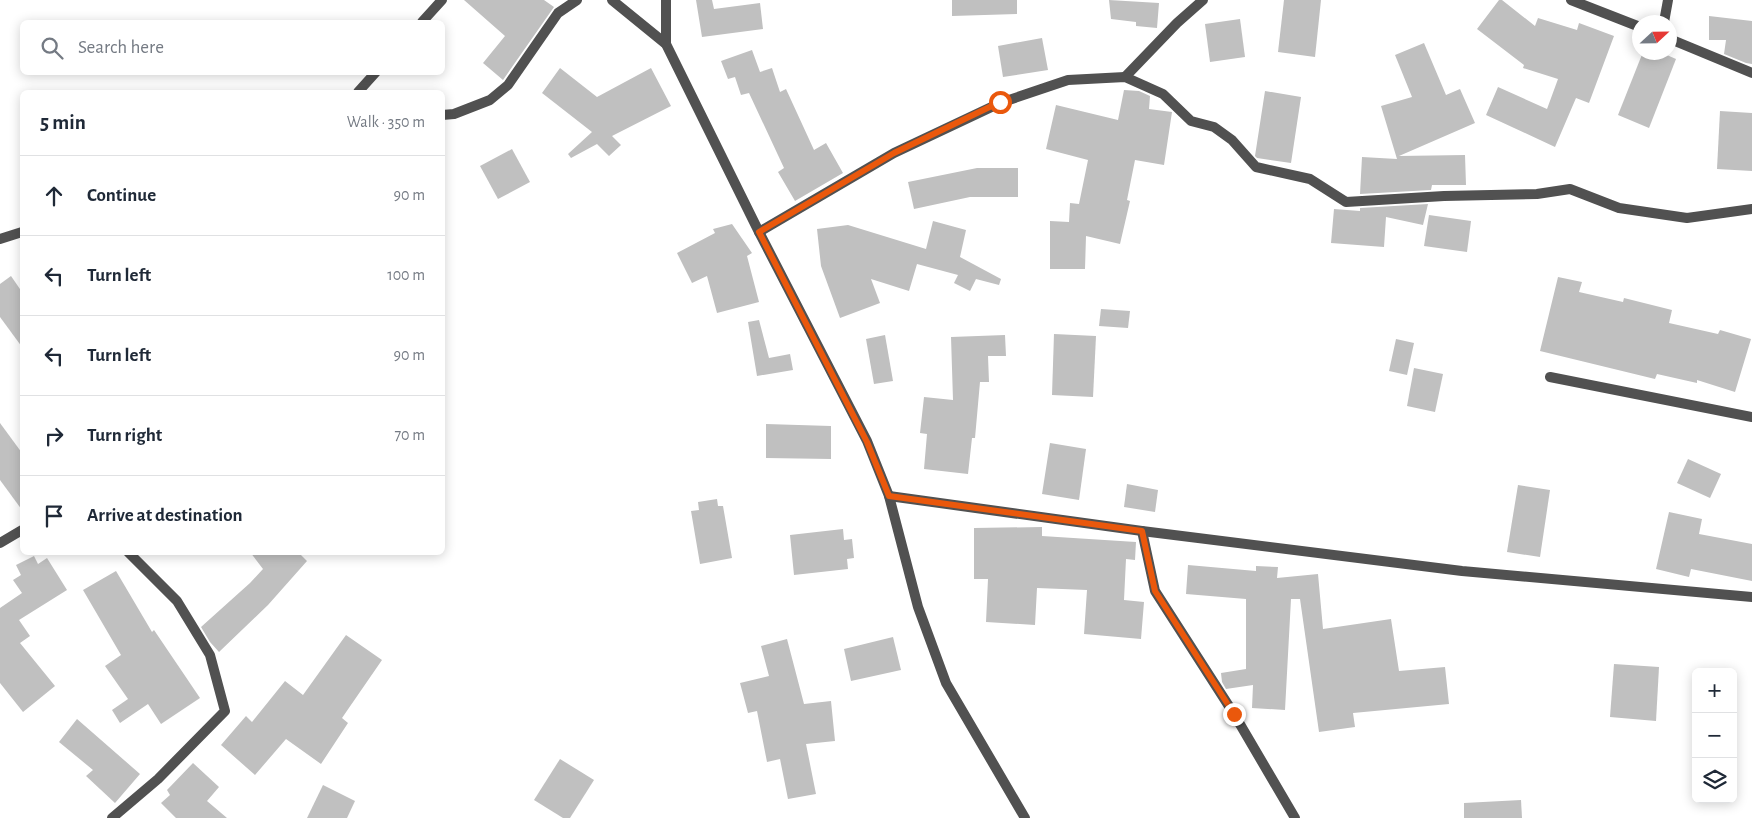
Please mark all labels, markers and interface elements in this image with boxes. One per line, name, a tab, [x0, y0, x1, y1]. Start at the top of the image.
north arrow	[1632, 15, 1677, 60]
search box	[20, 20, 445, 75]
icon: search	[38, 34, 66, 62]
text: Search here	[78, 38, 164, 57]
route start	[989, 91, 1012, 114]
text: 5 min	[40, 112, 86, 133]
text: Walk · 350 m	[347, 114, 425, 130]
icon: ahead	[40, 182, 68, 210]
text: Continue	[87, 186, 156, 205]
text: 90 m	[394, 187, 425, 203]
icon: left	[40, 262, 68, 290]
text: Turn left	[87, 266, 151, 285]
text: 100 m	[387, 267, 425, 283]
icon: left	[40, 342, 68, 370]
text: Turn left	[87, 346, 151, 365]
text: 90 m	[394, 347, 425, 363]
icon: right	[40, 422, 68, 450]
text: Turn right	[87, 426, 162, 445]
text: 70 m	[394, 427, 425, 443]
icon: arrive	[40, 502, 68, 530]
text: Arrive at destination	[87, 506, 243, 525]
map controls	[1692, 668, 1737, 803]
button: +	[1692, 668, 1737, 713]
route end	[1223, 703, 1246, 726]
button: −	[1692, 713, 1737, 758]
button: layers	[1692, 758, 1737, 803]

